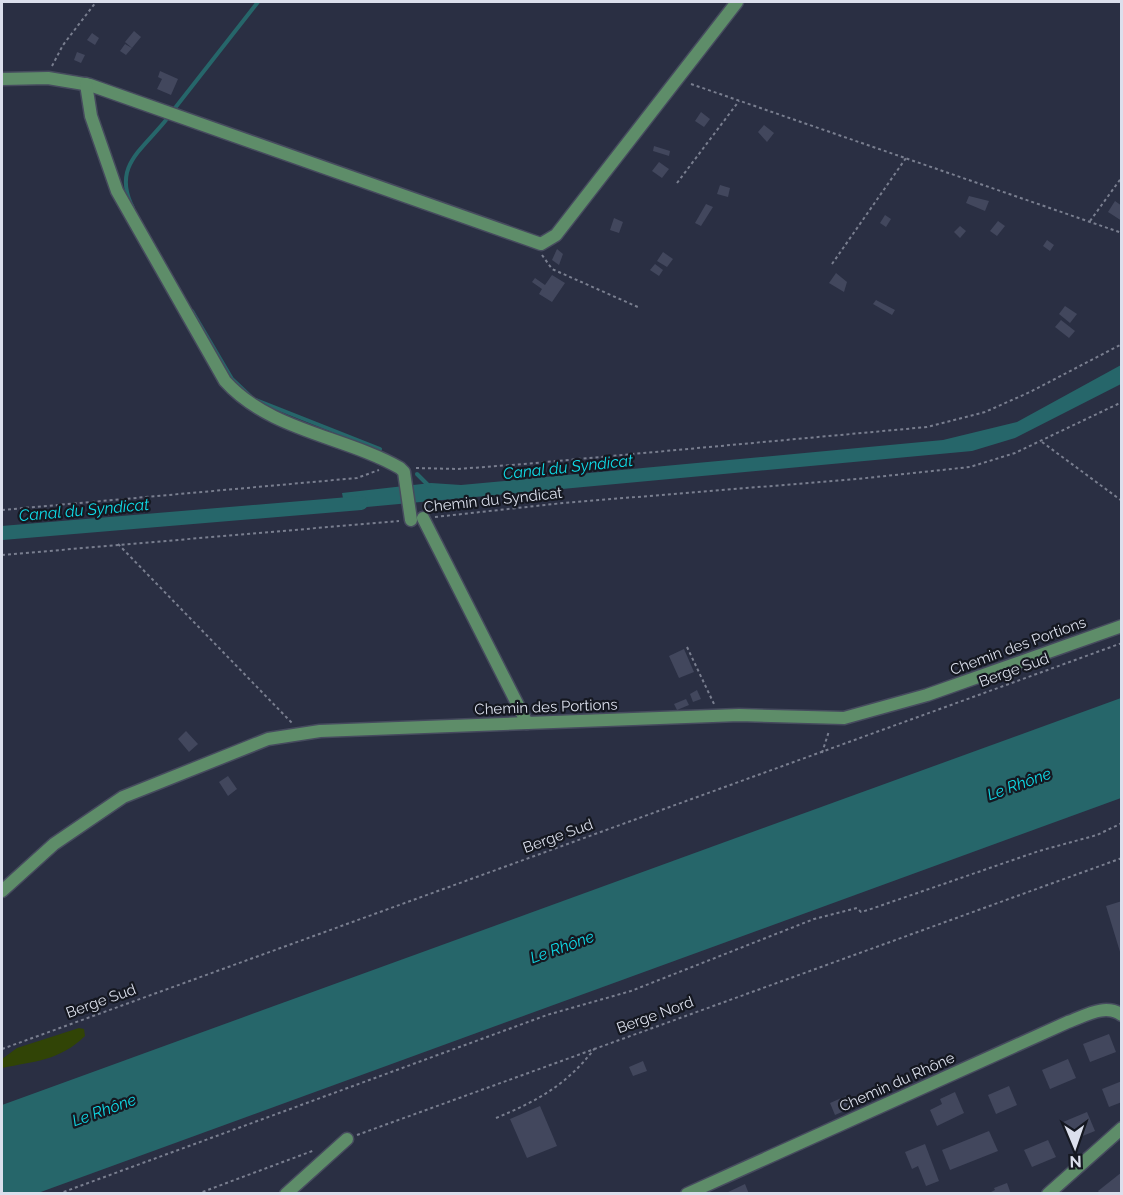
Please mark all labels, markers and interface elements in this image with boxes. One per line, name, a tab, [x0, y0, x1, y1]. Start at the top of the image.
water label: Canal du Syndicat	[502, 451, 635, 483]
street label: Chemin du Syndicat	[423, 484, 563, 516]
water label: Canal du Syndicat	[18, 495, 151, 525]
street label: Chemin des Portions	[948, 613, 1088, 679]
street label: Berge Sud	[977, 649, 1051, 691]
street label: Chemin des Portions	[474, 696, 618, 718]
water label: Le Rhône	[984, 764, 1054, 804]
street label: Berge Sud	[521, 815, 595, 857]
water label: Le Rhône	[527, 927, 597, 967]
street label: Berge Sud	[64, 980, 138, 1022]
street label: Berge Nord	[614, 993, 696, 1037]
street label: Chemin du Rhône	[836, 1048, 958, 1116]
water label: Le Rhône	[69, 1090, 139, 1130]
north arrow	[1045, 1117, 1105, 1177]
text: N	[1069, 1152, 1082, 1171]

